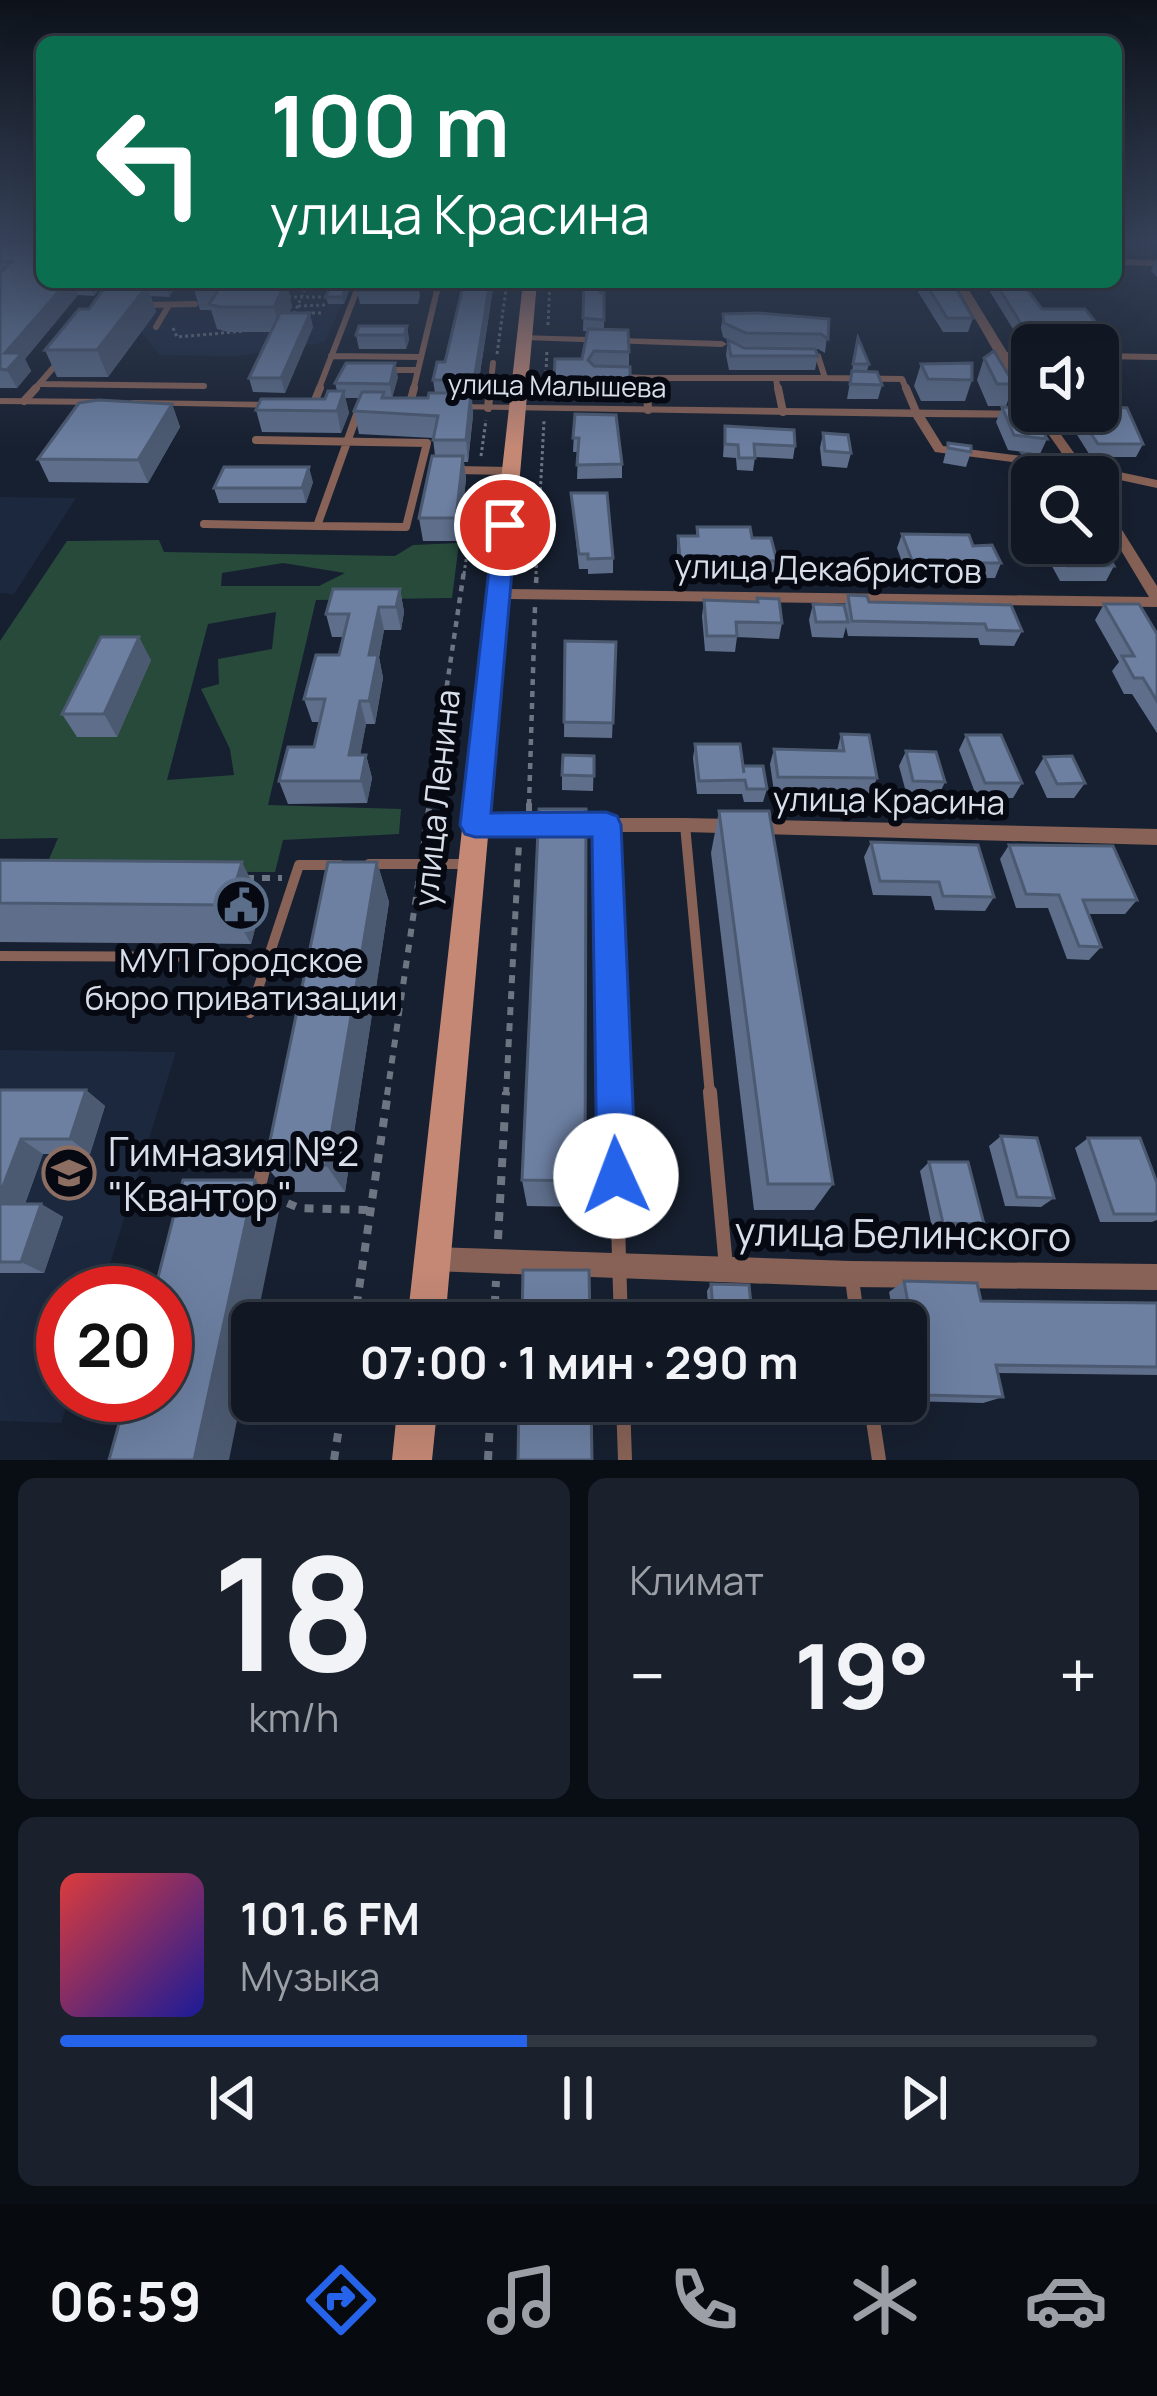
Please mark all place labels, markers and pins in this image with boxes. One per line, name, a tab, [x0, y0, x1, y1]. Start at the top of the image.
pin	[454, 474, 556, 576]
public building icon: МУП Городское бюро приватизации	[213, 877, 269, 933]
place label: МУП Городское бюро приватизации	[85, 937, 397, 1020]
place label: Гимназия №2 "Квантор"	[108, 1124, 359, 1223]
school or university icon: Гимназия №2 "Квантор"	[41, 1145, 97, 1201]

